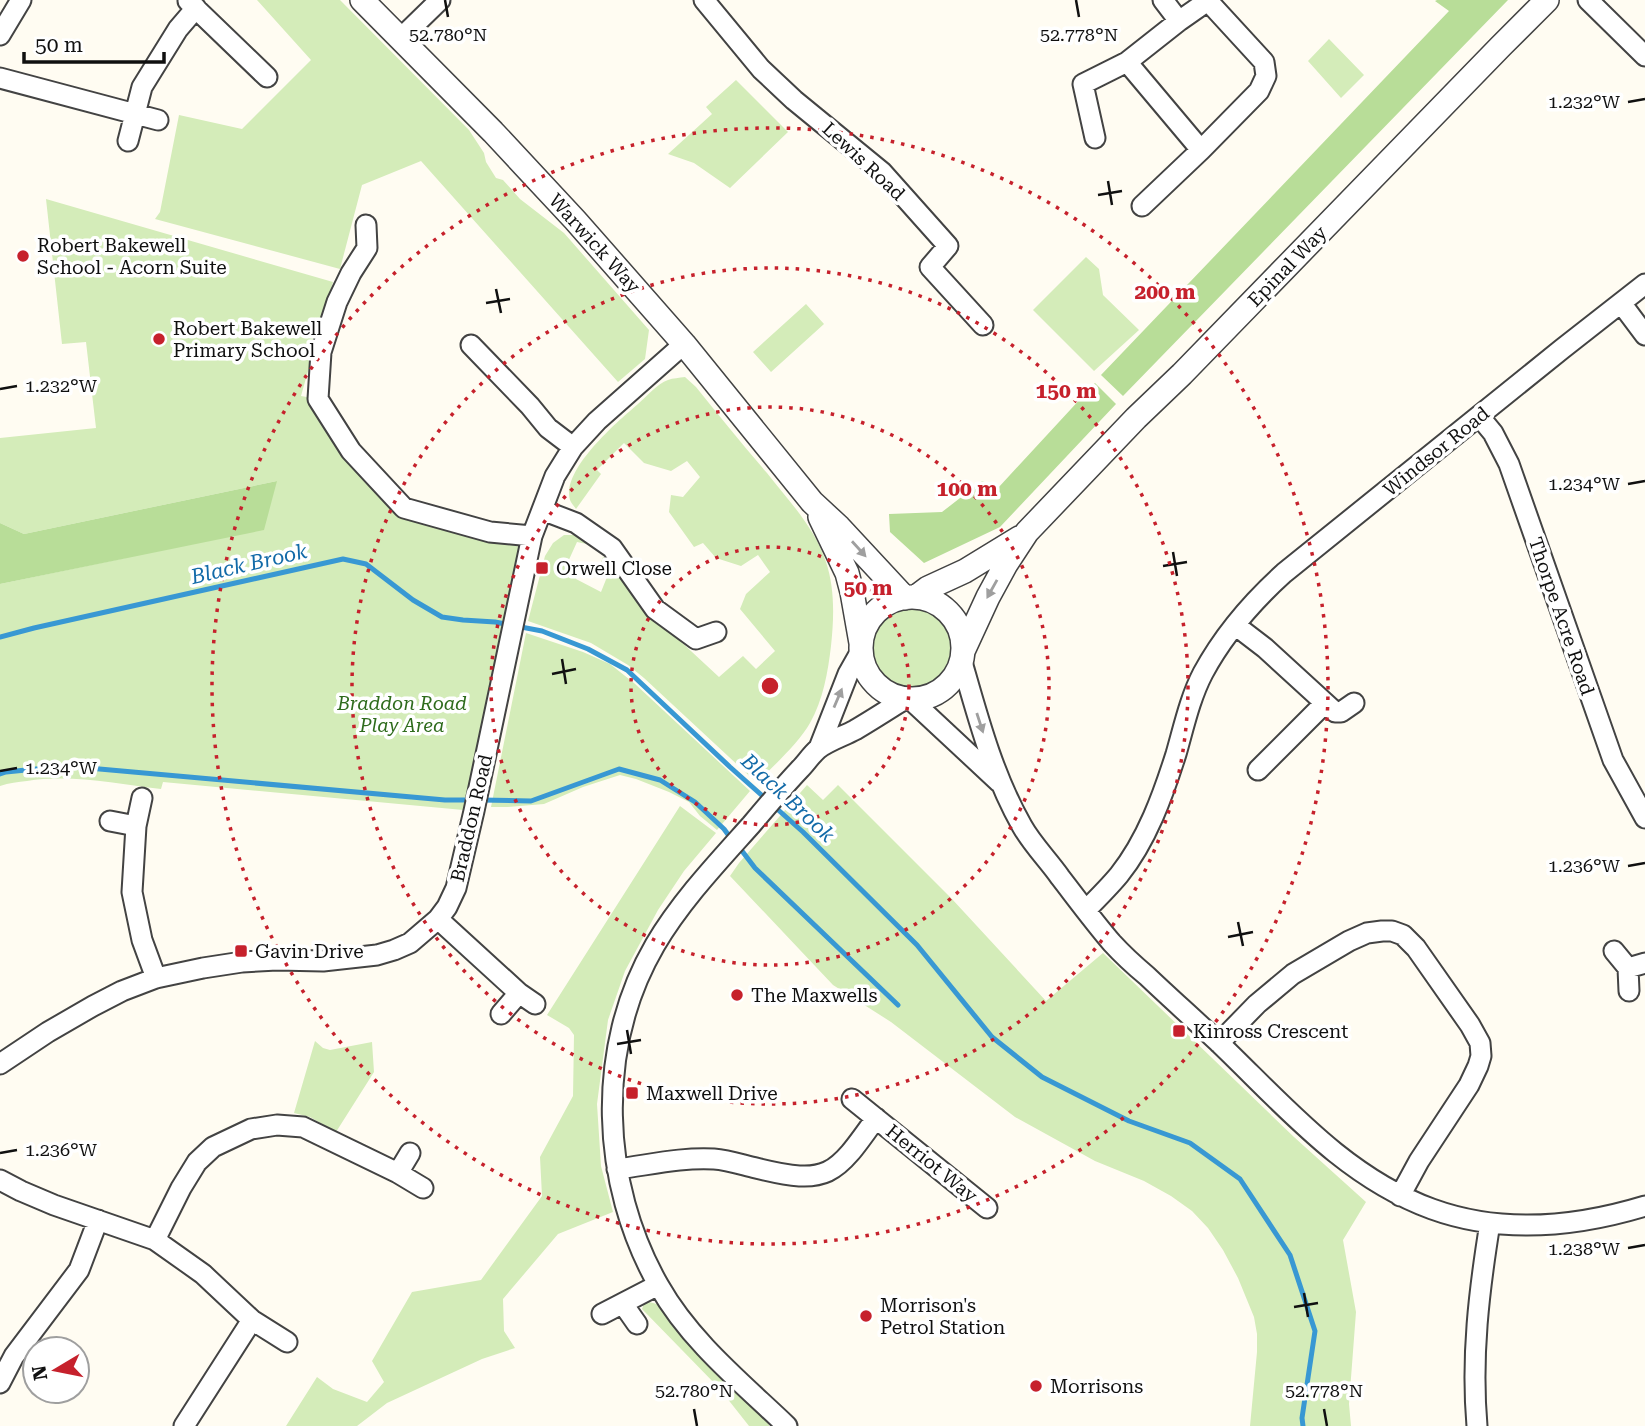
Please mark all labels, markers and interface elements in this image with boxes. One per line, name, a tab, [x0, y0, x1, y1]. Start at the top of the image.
scale bar	[24, 21, 164, 65]
text: 52.780°N	[409, 24, 487, 45]
text: 52.778°N	[1040, 24, 1118, 45]
text: 50 m	[35, 33, 83, 57]
text: 1.232°W	[1548, 91, 1621, 112]
street label: Lewis Road	[818, 117, 910, 205]
street label: Warwick Way	[544, 189, 646, 298]
street label: Epinal Way	[1243, 221, 1332, 312]
place label: Robert Bakewell School - Acorn Suite	[37, 234, 227, 279]
marker: Robert Bakewell School - Acorn Suite	[15, 248, 31, 264]
text: 200 m	[1135, 280, 1195, 304]
place label: Robert Bakewell Primary School	[173, 317, 322, 362]
marker: Robert Bakewell Primary School	[151, 331, 167, 347]
text: 1.232°W	[25, 375, 98, 396]
text: 150 m	[1036, 379, 1096, 403]
street label: Windsor Road	[1379, 402, 1494, 501]
text: 1.234°W	[1548, 473, 1621, 494]
text: 100 m	[937, 477, 997, 501]
street label: Thorpe Acre Road	[1524, 534, 1599, 698]
water label: Black Brook	[188, 539, 310, 589]
one-way arrow	[851, 540, 867, 557]
place label: Orwell Close	[556, 557, 672, 580]
marker: Orwell Close	[534, 560, 550, 576]
text: 50 m	[843, 576, 893, 600]
one-way arrow	[987, 579, 999, 599]
centre of rings	[758, 674, 782, 698]
one-way arrow	[833, 688, 844, 709]
park label: Braddon Road Play Area	[336, 692, 467, 737]
one-way arrow	[975, 713, 986, 734]
water label: Black Brook	[736, 748, 840, 848]
street label: Braddon Road	[446, 752, 497, 884]
text: 1.234°W	[25, 757, 98, 778]
text: 1.236°W	[1548, 855, 1621, 876]
place label: Gavin Drive	[255, 940, 364, 963]
marker: Gavin Drive	[233, 943, 249, 959]
place label: The Maxwells	[751, 984, 877, 1007]
marker: The Maxwells	[729, 987, 745, 1003]
place label: Kinross Crescent	[1193, 1020, 1348, 1043]
marker: Kinross Crescent	[1171, 1023, 1187, 1039]
place label: Maxwell Drive	[646, 1082, 778, 1105]
marker: Maxwell Drive	[624, 1085, 640, 1101]
street label: Herriot Way	[881, 1120, 983, 1208]
text: 1.236°W	[25, 1139, 98, 1160]
text: 1.238°W	[1548, 1238, 1621, 1259]
place label: Morrison's Petrol Station	[880, 1294, 1005, 1339]
marker: Morrison's Petrol Station	[858, 1308, 874, 1324]
north arrow	[21, 1335, 91, 1405]
text: N	[27, 1363, 52, 1382]
place label: Morrisons	[1050, 1375, 1143, 1398]
marker: Morrisons	[1028, 1378, 1044, 1394]
text: 52.780°N	[655, 1380, 733, 1401]
text: 52.778°N	[1285, 1380, 1363, 1401]

